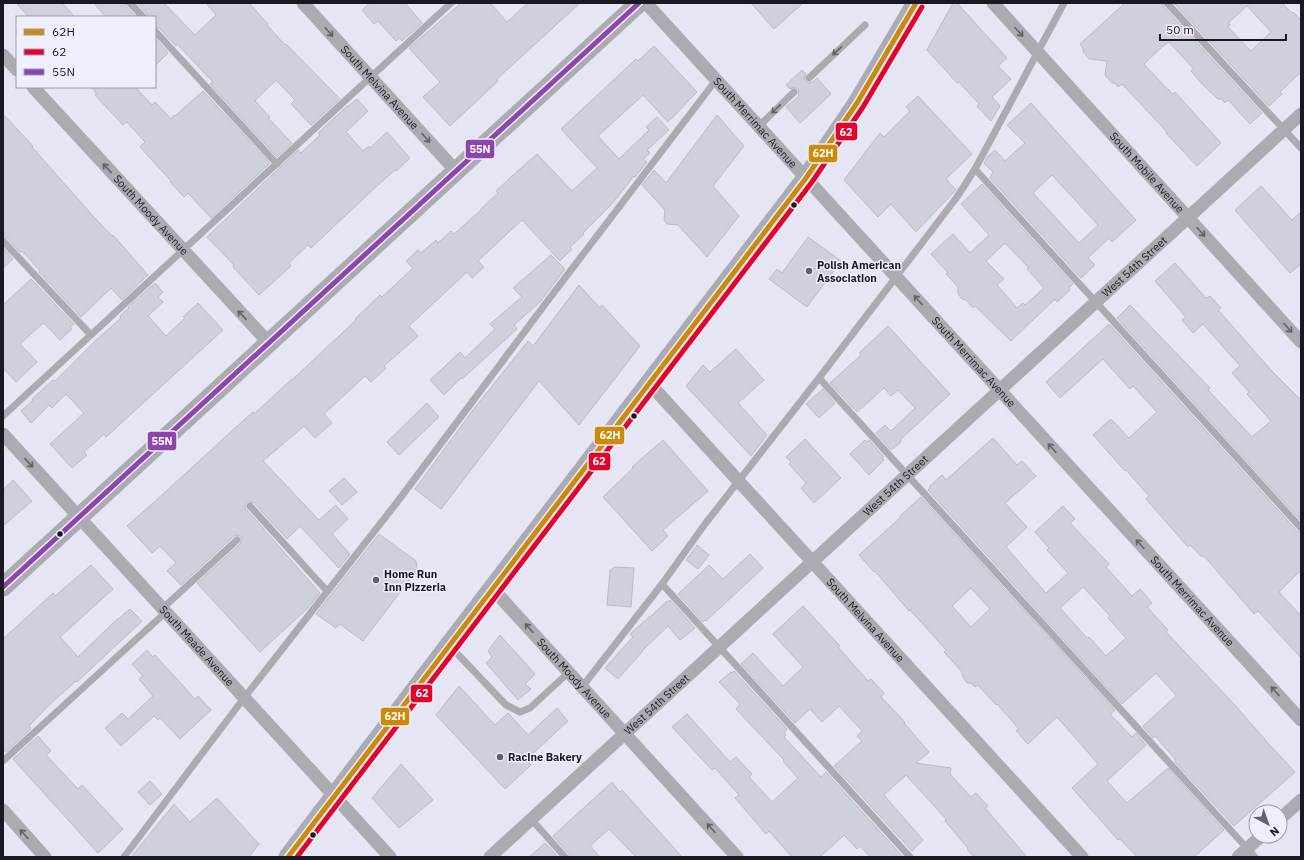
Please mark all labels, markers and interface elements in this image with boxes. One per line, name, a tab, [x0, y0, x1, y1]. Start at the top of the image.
legend	[16, 16, 156, 88]
scale bar	[1160, 16, 1286, 42]
text: 50 m	[1166, 22, 1194, 37]
text: 62H	[52, 24, 75, 39]
one-way arrow	[324, 27, 334, 37]
one-way arrow	[1014, 27, 1024, 37]
street label: South Melvina Avenue	[338, 42, 422, 132]
text: 62	[52, 44, 66, 59]
one-way arrow	[832, 46, 842, 56]
text: 55N	[52, 64, 75, 79]
street label: South Merrimac Avenue	[710, 74, 800, 171]
one-way arrow	[771, 104, 781, 114]
line badge: 62	[835, 122, 858, 141]
text: 62	[839, 125, 853, 139]
street label: South Mobile Avenue	[1107, 129, 1187, 216]
one-way arrow	[422, 133, 431, 143]
line badge: 55N	[465, 139, 495, 159]
text: 55N	[469, 142, 491, 156]
line badge: 62H	[808, 144, 838, 163]
text: 62H	[812, 146, 834, 160]
one-way arrow	[103, 163, 112, 173]
street label: South Moody Avenue	[111, 172, 191, 258]
unlabelled marker	[789, 200, 799, 210]
one-way arrow	[1196, 226, 1205, 237]
street label: West 54th Street	[1099, 233, 1170, 300]
place label: Polish American Association	[817, 258, 901, 285]
marker: Polish American Association	[804, 266, 814, 276]
one-way arrow	[913, 295, 922, 305]
one-way arrow	[238, 310, 247, 320]
street label: South Merrimac Avenue	[929, 314, 1019, 410]
one-way arrow	[1283, 322, 1292, 332]
unlabelled marker	[629, 411, 639, 421]
line badge: 62H	[594, 426, 625, 445]
text: 62H	[599, 428, 621, 442]
line badge: 55N	[147, 431, 177, 451]
text: 55N	[151, 434, 173, 448]
one-way arrow	[1048, 442, 1057, 453]
line badge: 62	[588, 452, 611, 471]
street label: West 54th Street	[860, 452, 931, 519]
text: 62	[592, 454, 606, 468]
one-way arrow	[25, 458, 34, 468]
unlabelled marker	[55, 529, 65, 539]
one-way arrow	[1136, 539, 1145, 549]
street label: South Merrimac Avenue	[1147, 553, 1237, 649]
place label: Home Run Inn Pizzeria	[384, 567, 446, 594]
marker: Home Run Inn Pizzeria	[371, 575, 381, 585]
street label: South Melvina Avenue	[824, 575, 907, 665]
street label: South Meade Avenue	[156, 603, 237, 689]
one-way arrow	[525, 624, 534, 634]
street label: South Moody Avenue	[534, 635, 614, 721]
street label: West 54th Street	[621, 671, 692, 738]
line badge: 62	[410, 684, 433, 703]
text: 62	[415, 686, 429, 700]
one-way arrow	[1270, 686, 1279, 697]
line badge: 62H	[380, 707, 410, 726]
text: 62H	[384, 709, 406, 723]
place label: Racine Bakery	[508, 750, 582, 764]
marker: Racine Bakery	[495, 752, 505, 762]
north arrow	[1248, 804, 1288, 844]
one-way arrow	[706, 823, 715, 833]
text: N	[1267, 824, 1282, 839]
one-way arrow	[20, 829, 29, 839]
unlabelled marker	[308, 830, 318, 840]

